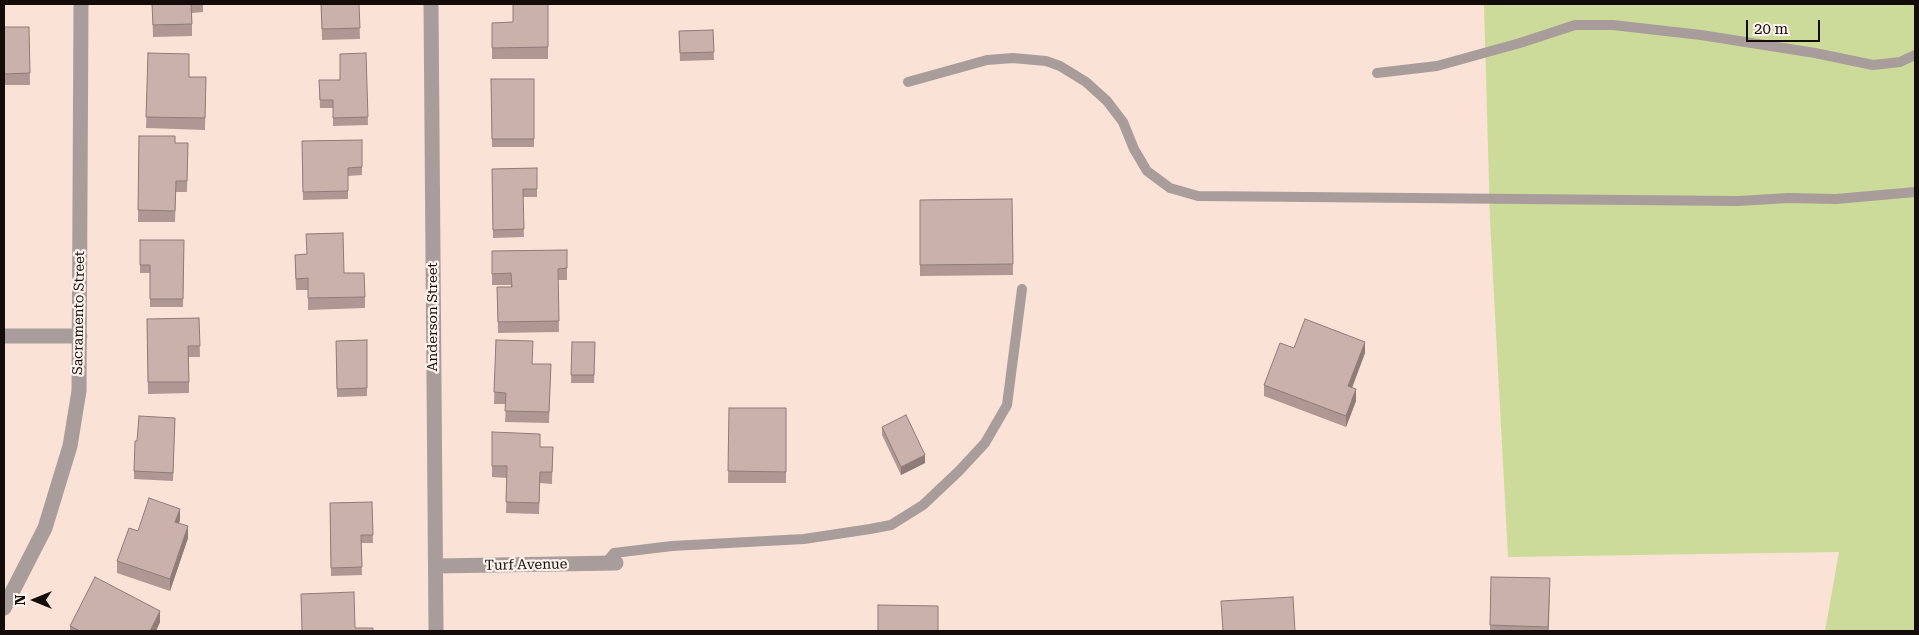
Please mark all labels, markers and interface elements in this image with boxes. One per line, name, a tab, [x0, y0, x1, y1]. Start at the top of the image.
scale bar	[1749, 10, 1823, 42]
text: 20 m	[1754, 20, 1788, 38]
street label: Sacramento Street	[70, 251, 88, 375]
street label: Anderson Street	[425, 262, 441, 372]
street label: Turf Avenue	[484, 556, 568, 574]
north arrow	[10, 575, 60, 625]
text: N	[12, 595, 28, 605]

